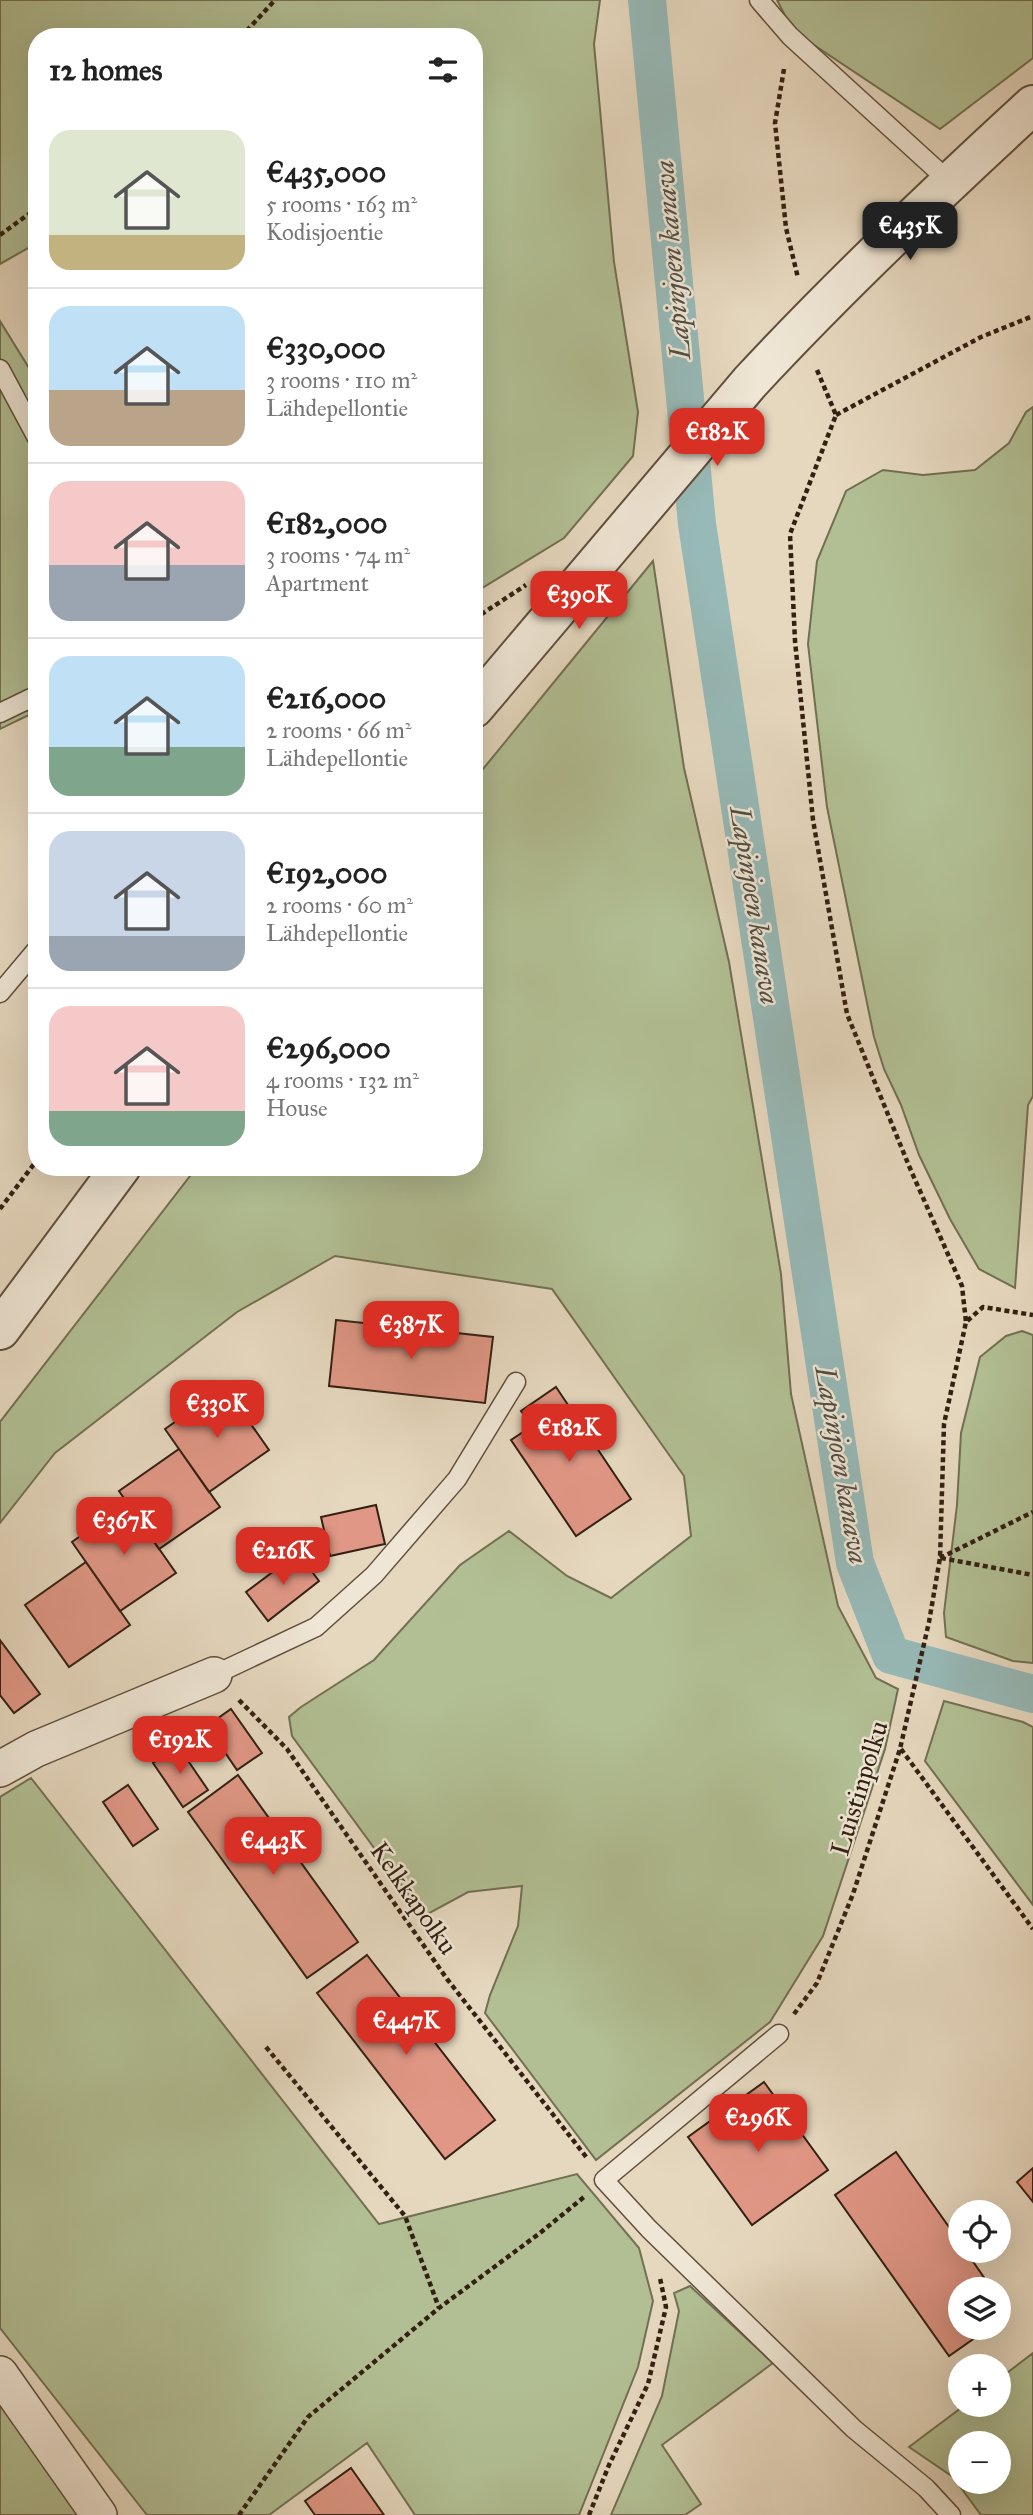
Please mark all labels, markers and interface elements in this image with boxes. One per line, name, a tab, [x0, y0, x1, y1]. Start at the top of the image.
icon: filters	[424, 51, 462, 89]
text: 12 homes	[49, 52, 162, 88]
text: €435,000	[266, 154, 386, 190]
icon: home	[105, 158, 189, 242]
water label: Lapinjoen kanava	[646, 159, 698, 363]
text: 5 rooms · 163 m²	[266, 190, 417, 218]
pin: €435K	[861, 202, 959, 262]
text: €435K	[879, 211, 941, 239]
text: Kodisjoentie	[266, 218, 383, 246]
text: €330,000	[266, 330, 386, 366]
icon: home	[105, 334, 189, 418]
text: 3 rooms · 110 m²	[266, 366, 417, 394]
text: Lähdepellontie	[266, 394, 408, 422]
pin: €182K	[668, 408, 766, 468]
text: €182K	[686, 417, 748, 445]
text: €182,000	[266, 505, 388, 541]
icon: home	[105, 509, 189, 593]
text: 3 rooms · 74 m²	[266, 541, 410, 569]
text: Apartment	[266, 569, 369, 597]
pin: €390K	[530, 572, 628, 631]
text: €390K	[546, 580, 612, 608]
text: €216,000	[266, 680, 386, 716]
icon: home	[105, 684, 189, 768]
text: 2 rooms · 66 m²	[266, 716, 411, 744]
text: Lähdepellontie	[266, 744, 408, 772]
water label: Lapinjoen kanava	[722, 801, 788, 1007]
text: €192,000	[266, 855, 388, 891]
icon: home	[105, 859, 189, 943]
text: 2 rooms · 60 m²	[266, 891, 413, 919]
text: Lähdepellontie	[266, 919, 408, 947]
text: €296,000	[266, 1030, 391, 1066]
icon: home	[105, 1034, 189, 1118]
text: 4 rooms · 132 m²	[266, 1066, 419, 1094]
text: House	[266, 1094, 328, 1122]
pin: €387K	[362, 1302, 460, 1361]
text: €387K	[379, 1310, 443, 1338]
water label: Lapinjoen kanava	[807, 1361, 877, 1567]
pin: €330K	[168, 1380, 266, 1440]
text: €330K	[186, 1389, 248, 1417]
pin: €182K	[520, 1404, 618, 1464]
text: €182K	[538, 1413, 600, 1441]
pin: €367K	[75, 1498, 173, 1557]
text: €367K	[92, 1506, 156, 1534]
pin: €216K	[234, 1528, 332, 1587]
text: €216K	[252, 1536, 314, 1564]
pin: €192K	[131, 1716, 229, 1776]
street label: Luistinpolku	[823, 1717, 895, 1859]
text: €192K	[149, 1725, 211, 1753]
pin: €443K	[224, 1818, 322, 1877]
text: €443K	[240, 1826, 306, 1854]
street label: Kelkkapolku	[364, 1835, 465, 1961]
pin: €447K	[357, 1997, 455, 2057]
text: €447K	[372, 2006, 440, 2034]
pin: €296K	[709, 2094, 807, 2154]
text: €296K	[725, 2103, 791, 2131]
map controls	[948, 2200, 1011, 2494]
button: locate	[948, 2200, 1011, 2263]
button: layers	[948, 2277, 1011, 2340]
button: +	[948, 2354, 1011, 2417]
button: −	[948, 2431, 1011, 2494]

